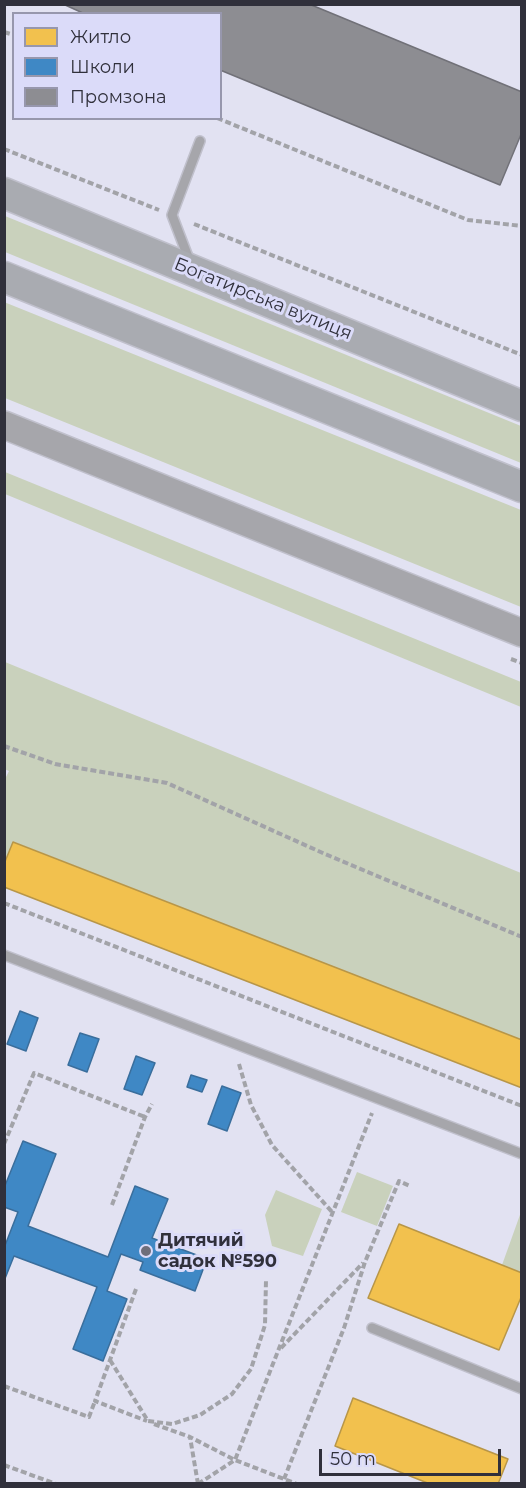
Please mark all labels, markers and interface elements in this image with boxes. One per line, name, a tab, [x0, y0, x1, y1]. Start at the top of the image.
legend	[12, 12, 222, 120]
text: Житло	[70, 26, 131, 48]
text: Школи	[70, 56, 135, 78]
text: Промзона	[70, 86, 167, 108]
street label: Богатирська вулиця	[171, 253, 355, 345]
place label: Дитячий садок №590	[158, 1230, 277, 1272]
marker: Дитячий садок №590	[139, 1244, 153, 1258]
scale bar	[322, 1437, 504, 1475]
text: 50 m	[330, 1448, 376, 1470]

